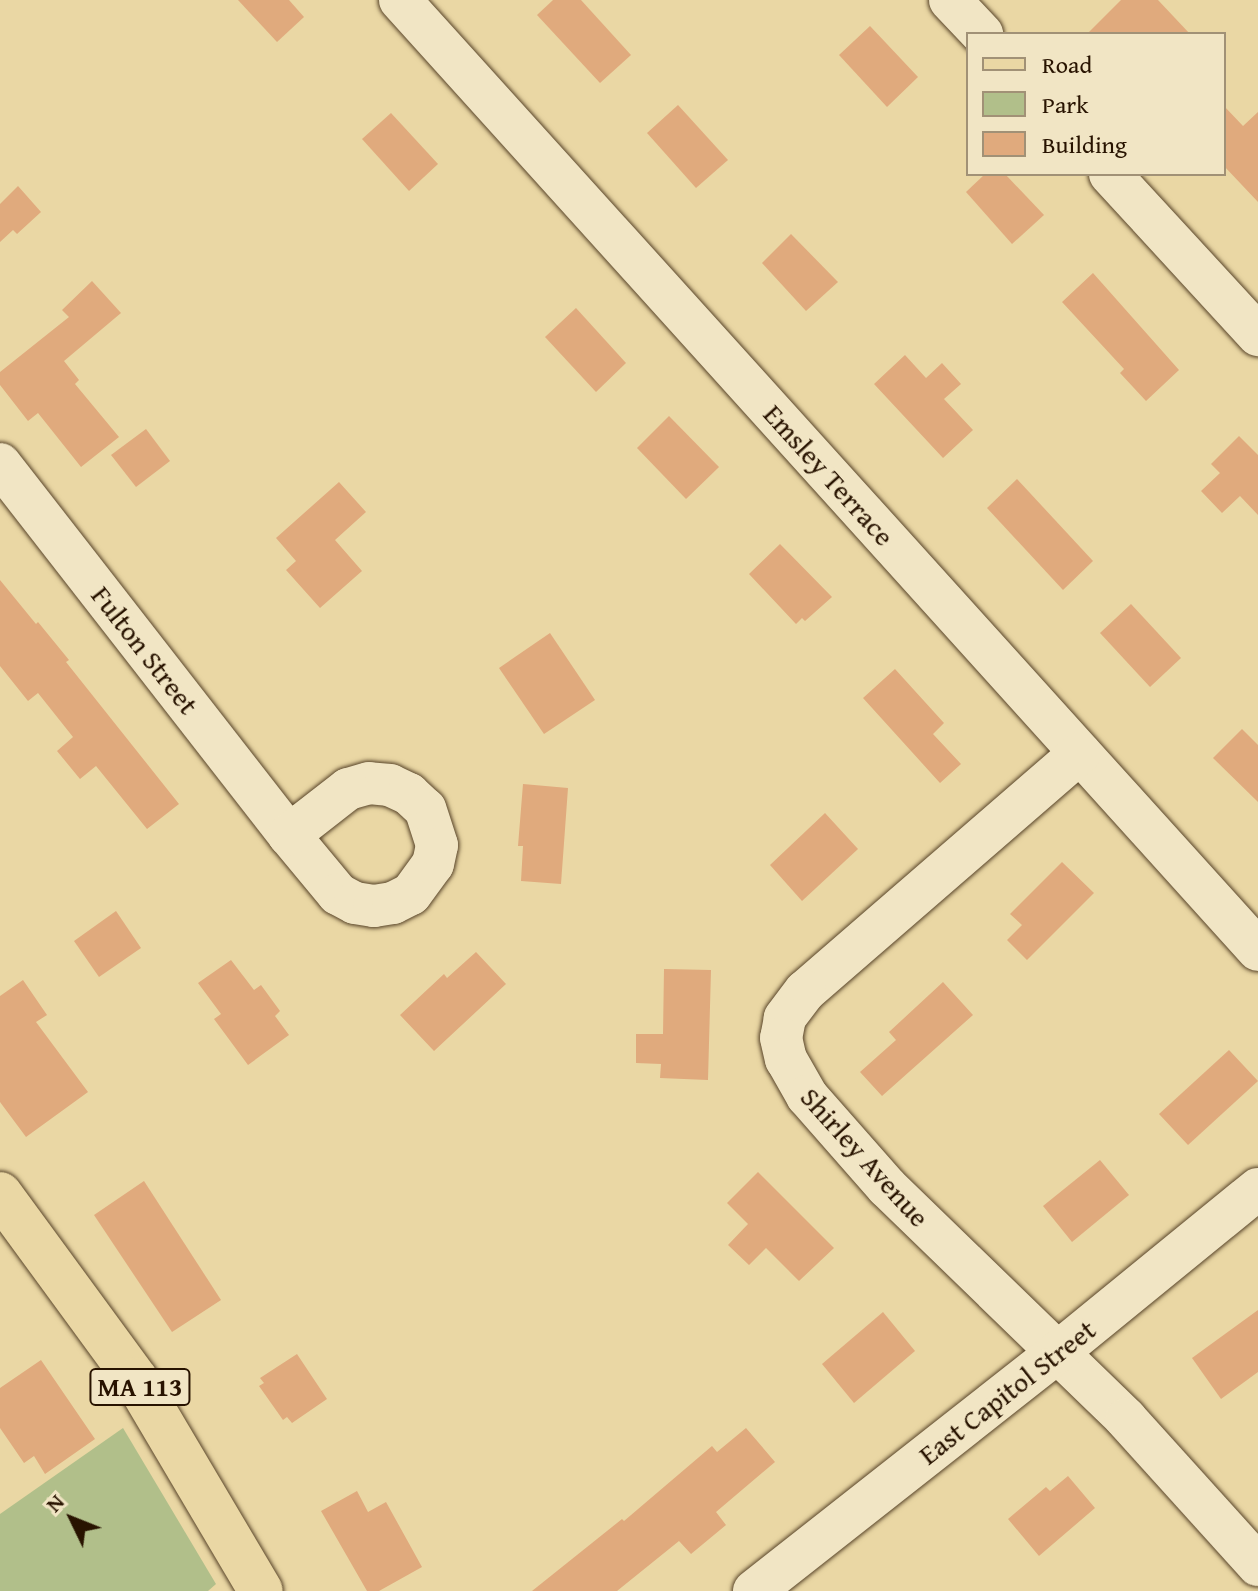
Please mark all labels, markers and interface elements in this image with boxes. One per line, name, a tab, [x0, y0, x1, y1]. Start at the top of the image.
legend	[966, 32, 1226, 176]
text: Road	[1042, 47, 1092, 82]
text: Park	[1042, 87, 1088, 122]
text: Building	[1042, 127, 1127, 162]
street label: Emsley Terrace	[757, 397, 901, 553]
street label: Fulton Street	[84, 579, 206, 721]
street label: Shirley Avenue	[794, 1080, 936, 1234]
street label: East Capitol Street	[912, 1313, 1102, 1471]
road number: MA 113	[88, 1365, 192, 1409]
north arrow	[32, 1479, 112, 1559]
text: N	[38, 1486, 71, 1519]

